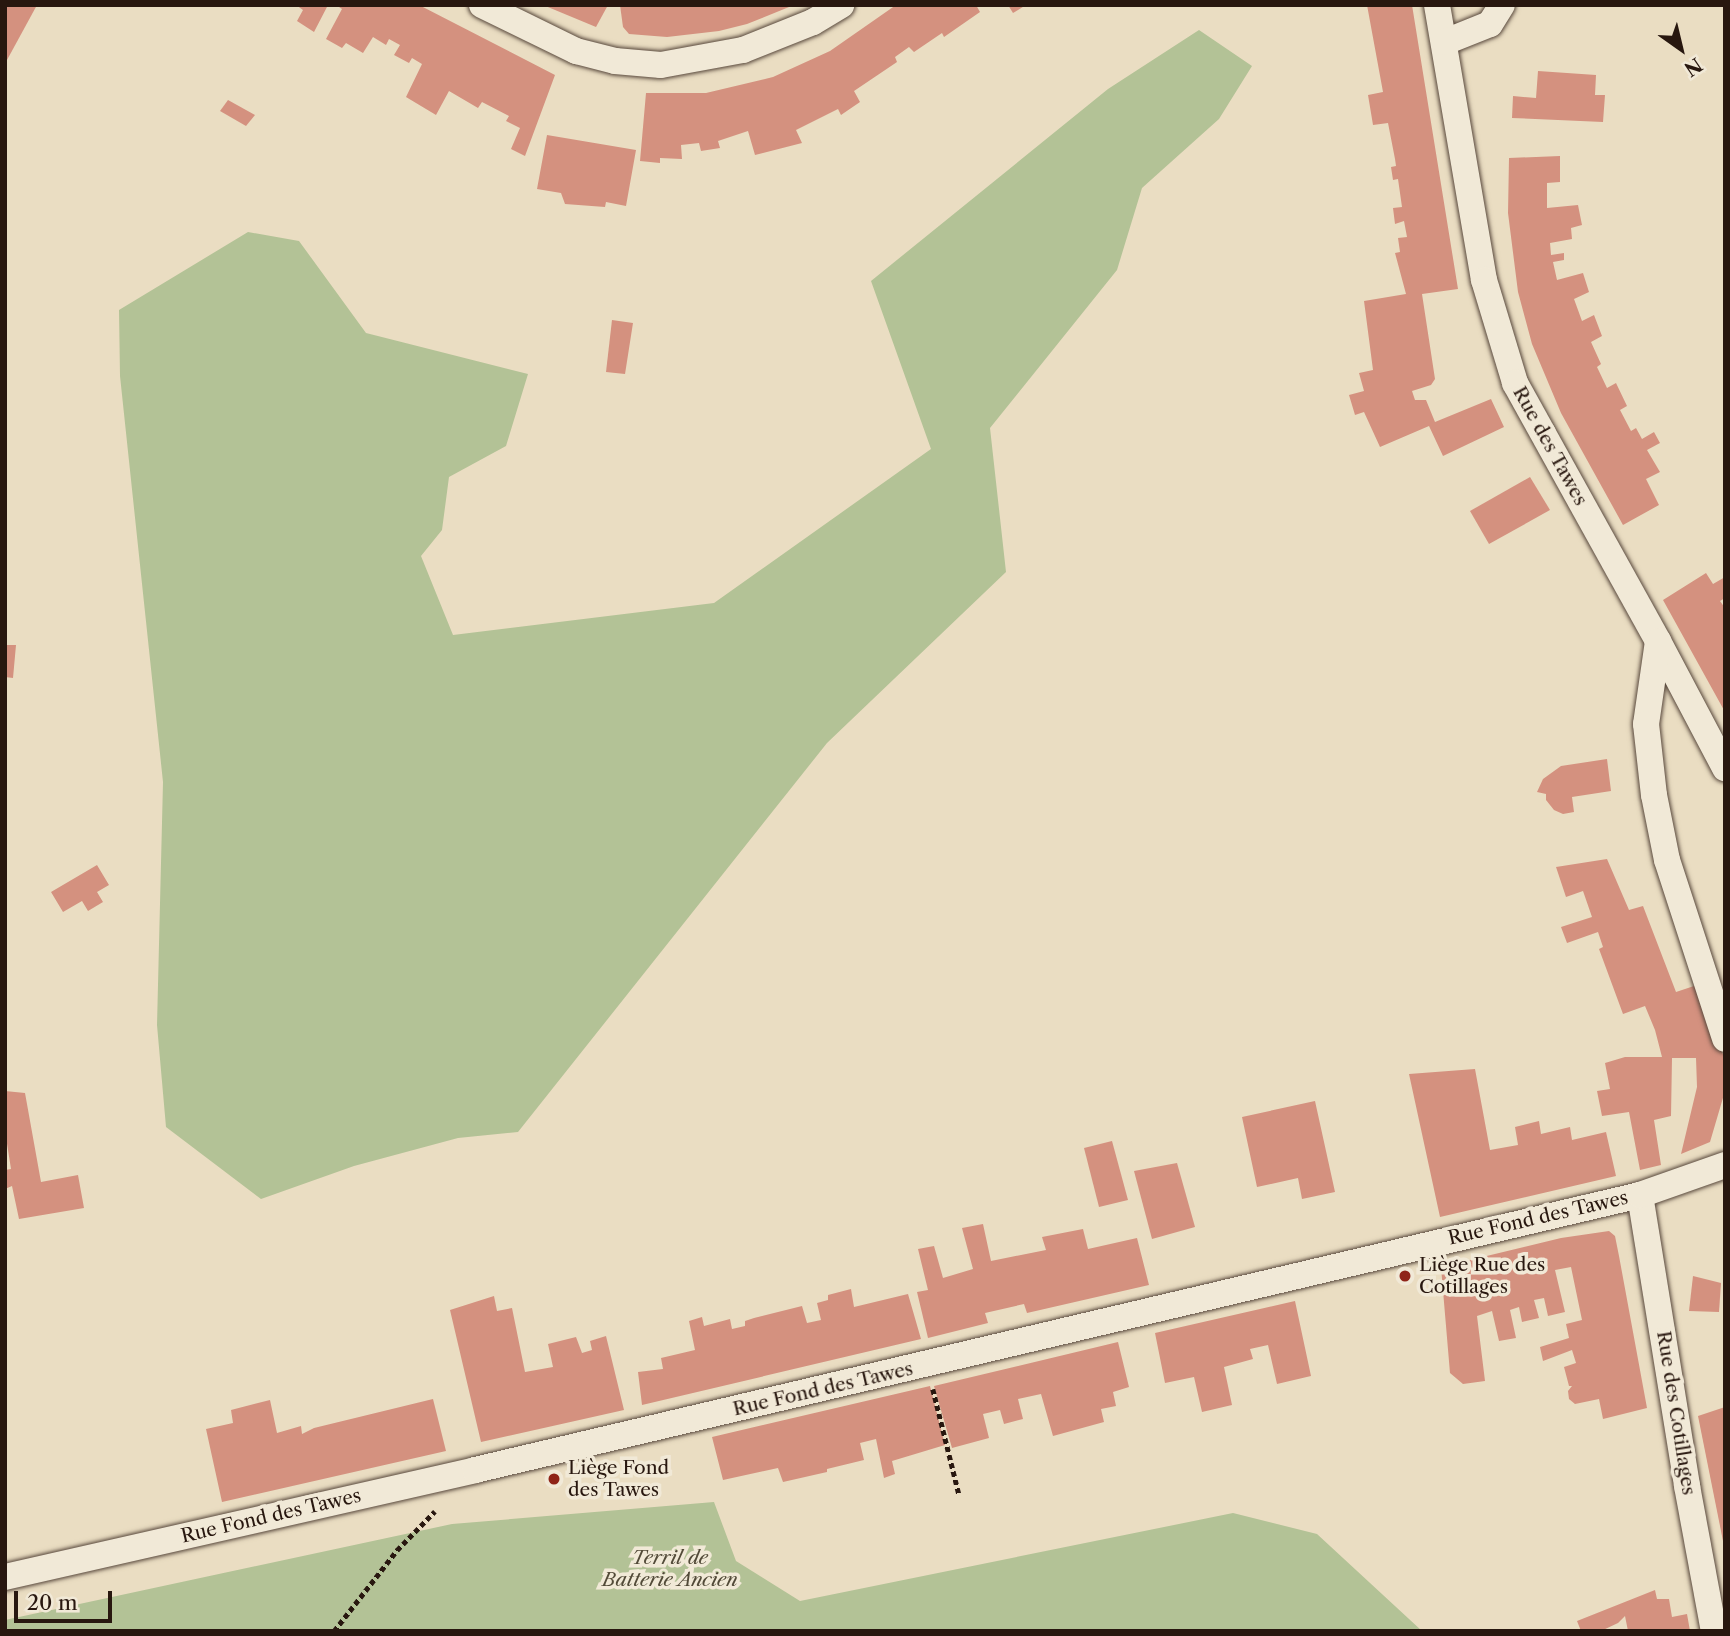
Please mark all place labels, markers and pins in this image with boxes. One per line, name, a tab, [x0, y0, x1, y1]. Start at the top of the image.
place label: Liège Rue des Cotillages	[1419, 1254, 1545, 1298]
marker: Liège Rue des Cotillages	[1397, 1268, 1413, 1284]
place label: Liège Fond des Tawes	[568, 1457, 669, 1501]
marker: Liège Fond des Tawes	[546, 1471, 562, 1487]

